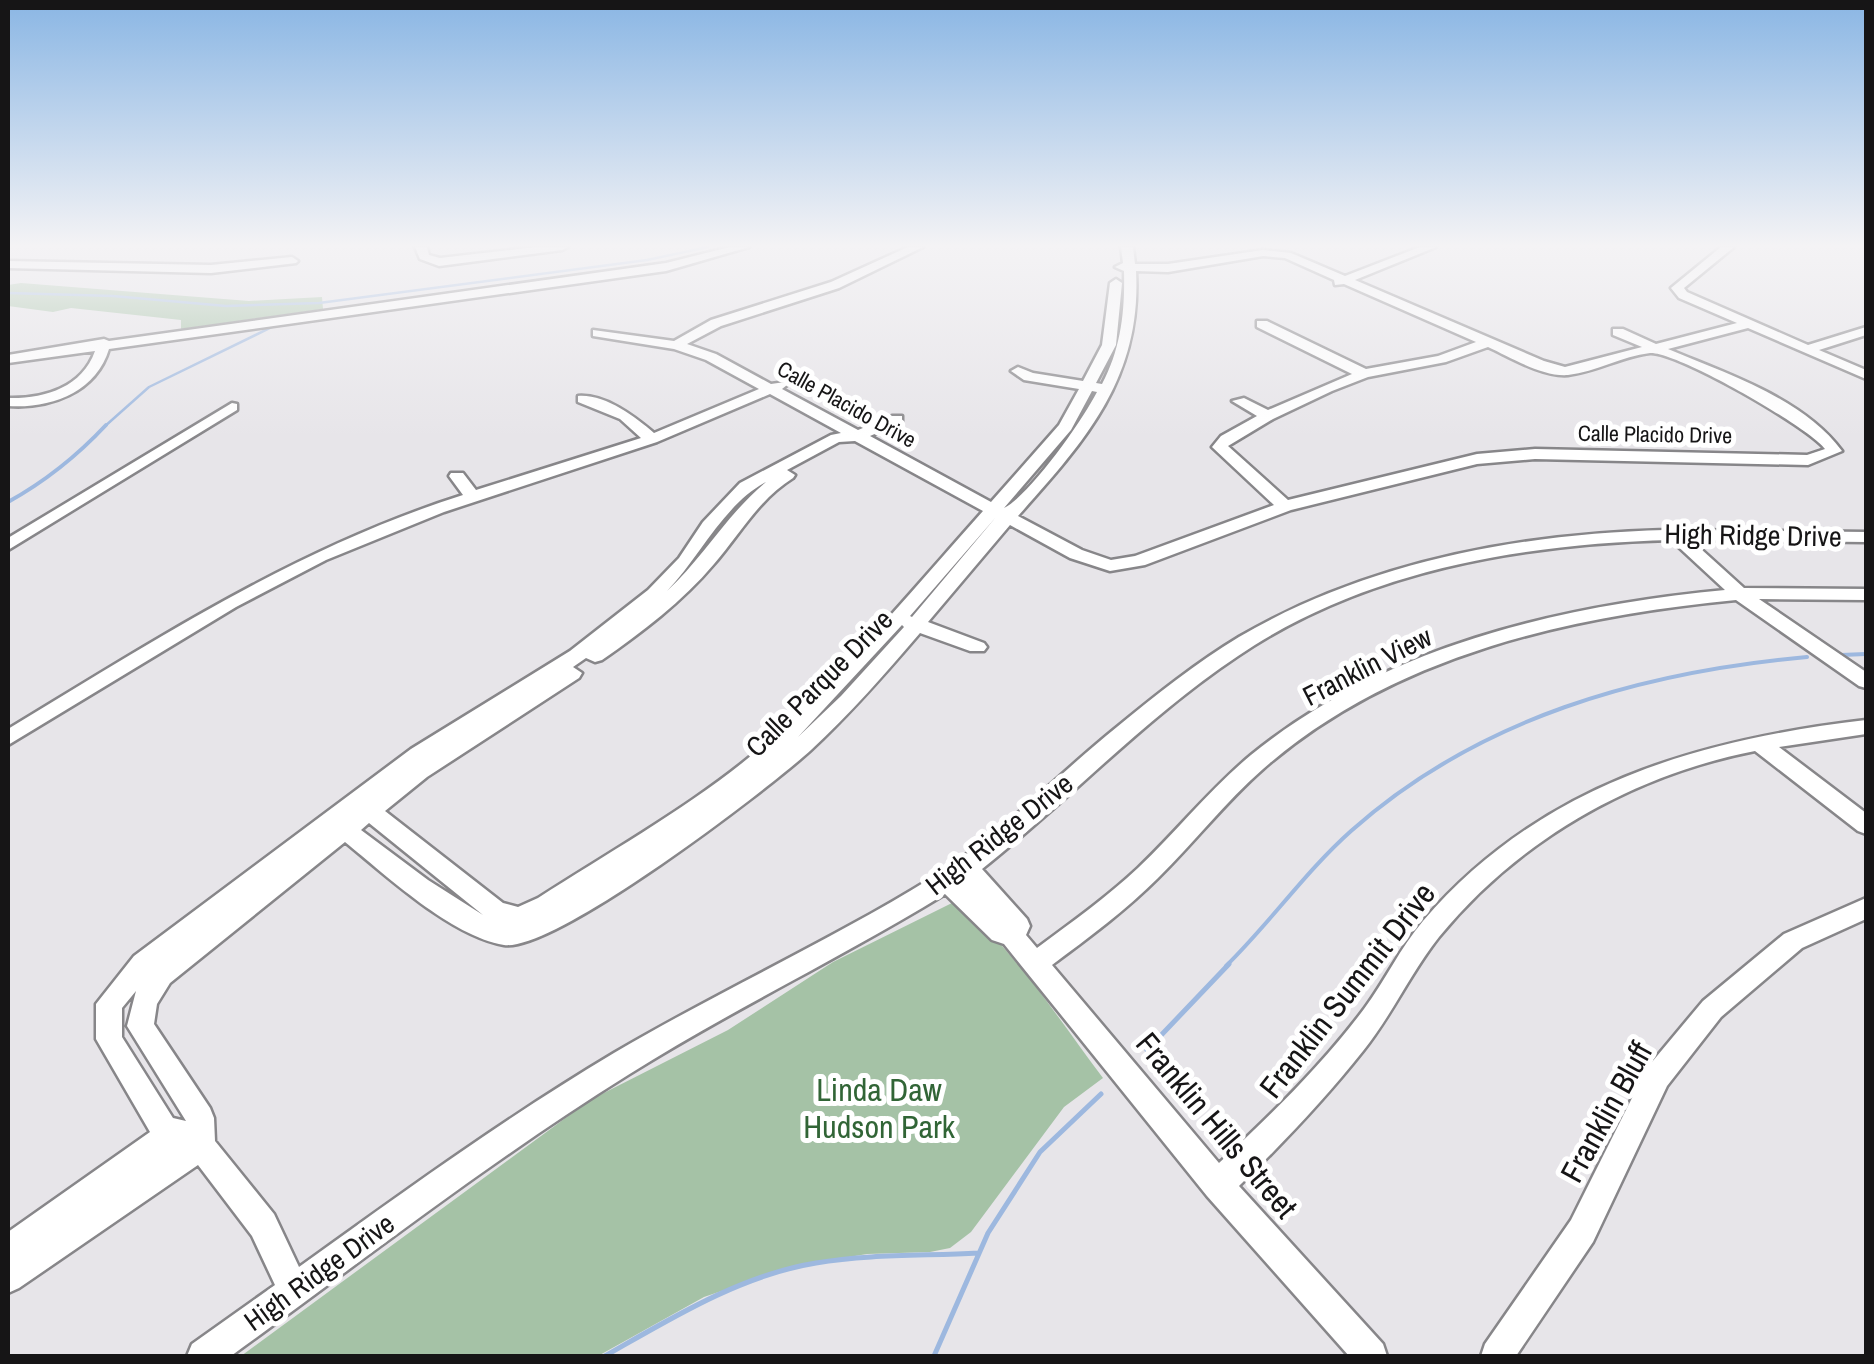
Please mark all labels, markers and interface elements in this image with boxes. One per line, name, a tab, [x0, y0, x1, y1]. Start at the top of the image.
street label: Calle Placido Drive	[772, 353, 922, 455]
street label: Calle Placido Drive	[1578, 418, 1732, 450]
street label: High Ridge Drive	[1664, 514, 1842, 556]
street label: Calle Parque Drive	[737, 601, 901, 765]
street label: Franklin View	[1296, 617, 1438, 715]
street label: High Ridge Drive	[917, 764, 1081, 904]
street label: Franklin Summit Drive	[1249, 873, 1445, 1107]
street label: Franklin Hills Street	[1126, 1023, 1308, 1227]
street label: Franklin Bluff	[1550, 1033, 1663, 1190]
park label: Linda Daw Hudson Park	[803, 1068, 956, 1148]
street label: High Ridge Drive	[236, 1204, 402, 1340]

